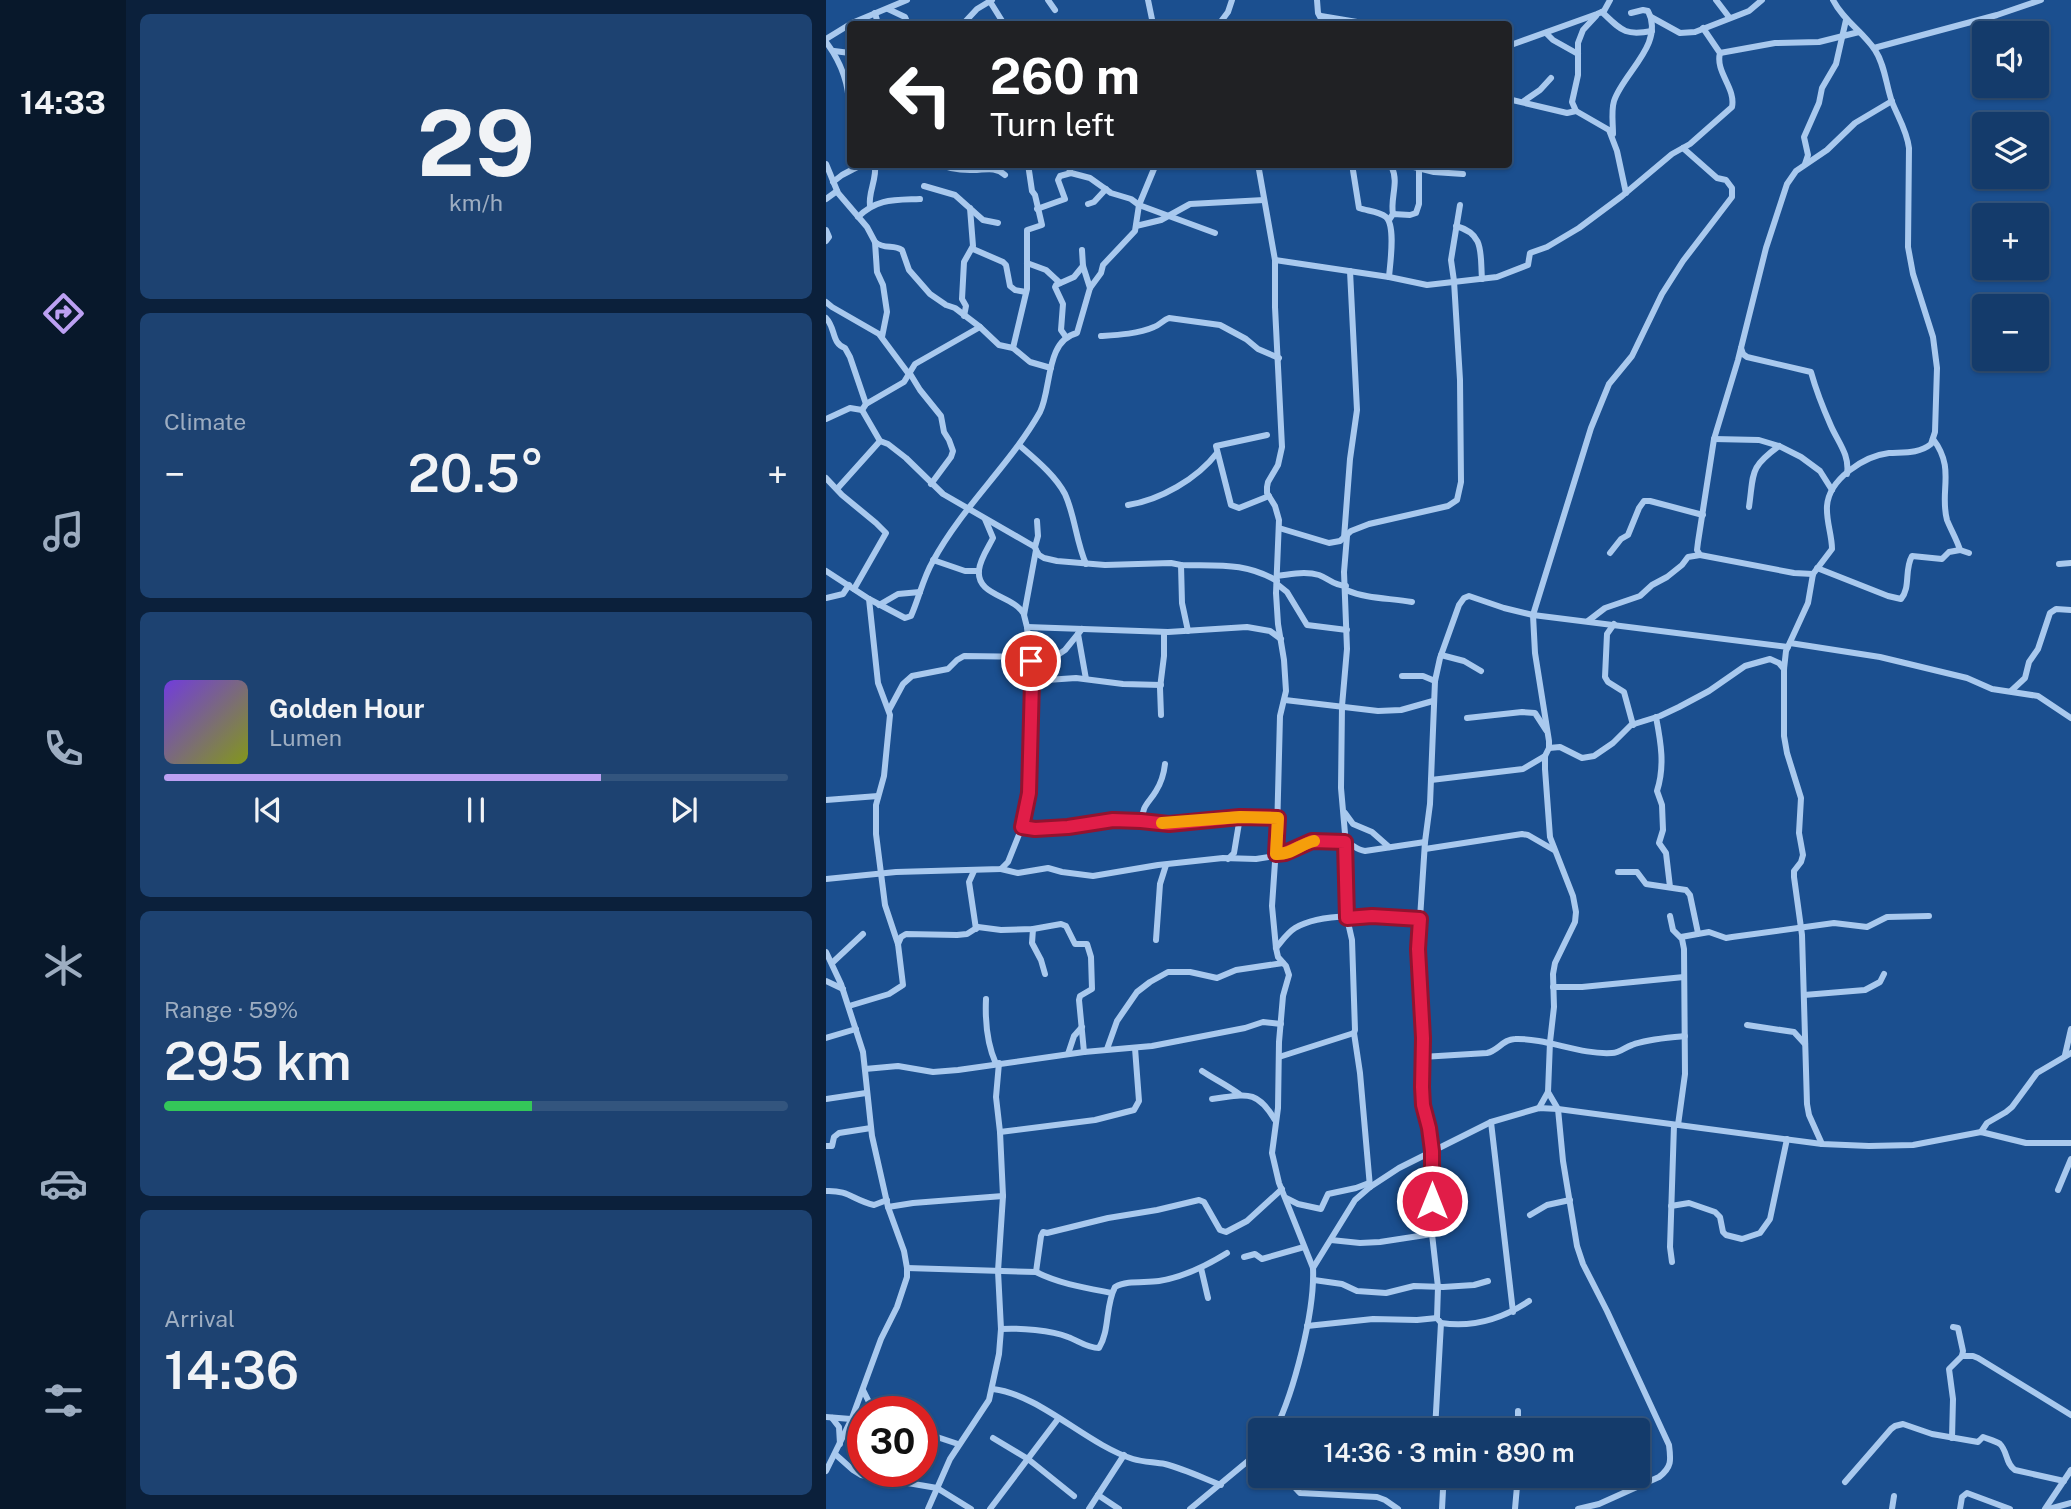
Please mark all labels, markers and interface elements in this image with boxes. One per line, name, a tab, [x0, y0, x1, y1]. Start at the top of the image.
map controls	[1972, 21, 2049, 371]
button: sound	[1972, 21, 2049, 98]
text: 260 m	[990, 47, 1140, 105]
icon: left	[875, 49, 966, 140]
text: 14:33	[20, 84, 106, 121]
text: 29	[417, 90, 535, 196]
text: Turn left	[990, 106, 1115, 143]
button: layers	[1972, 112, 2049, 189]
text: km/h	[449, 189, 503, 216]
button: +	[1972, 203, 2049, 280]
icon: directions	[39, 289, 88, 338]
button: −	[1972, 294, 2049, 371]
text: Climate	[164, 408, 246, 435]
text: 20.5°	[408, 443, 544, 504]
text: −	[164, 452, 185, 497]
text: +	[767, 452, 788, 497]
icon: music	[39, 507, 88, 556]
pin	[1001, 631, 1061, 691]
icon: arrive	[1012, 642, 1050, 680]
text: Golden Hour	[269, 693, 424, 724]
icon: phone	[39, 724, 88, 773]
text: Lumen	[269, 724, 342, 751]
icon: previous	[249, 791, 287, 829]
icon: pause	[457, 791, 495, 829]
icon: next	[665, 791, 703, 829]
icon: climate	[39, 941, 88, 990]
text: Range · 59%	[164, 996, 298, 1023]
text: 295 km	[164, 1031, 352, 1092]
icon: car	[39, 1159, 88, 1208]
position arrow	[1395, 1164, 1469, 1238]
text: Arrival	[164, 1305, 235, 1332]
text: 14:36	[164, 1340, 299, 1401]
icon: filters	[39, 1376, 88, 1425]
speed limit sign: 30	[847, 1396, 938, 1487]
text: 14:36 · 3 min · 890 m	[1323, 1437, 1575, 1468]

